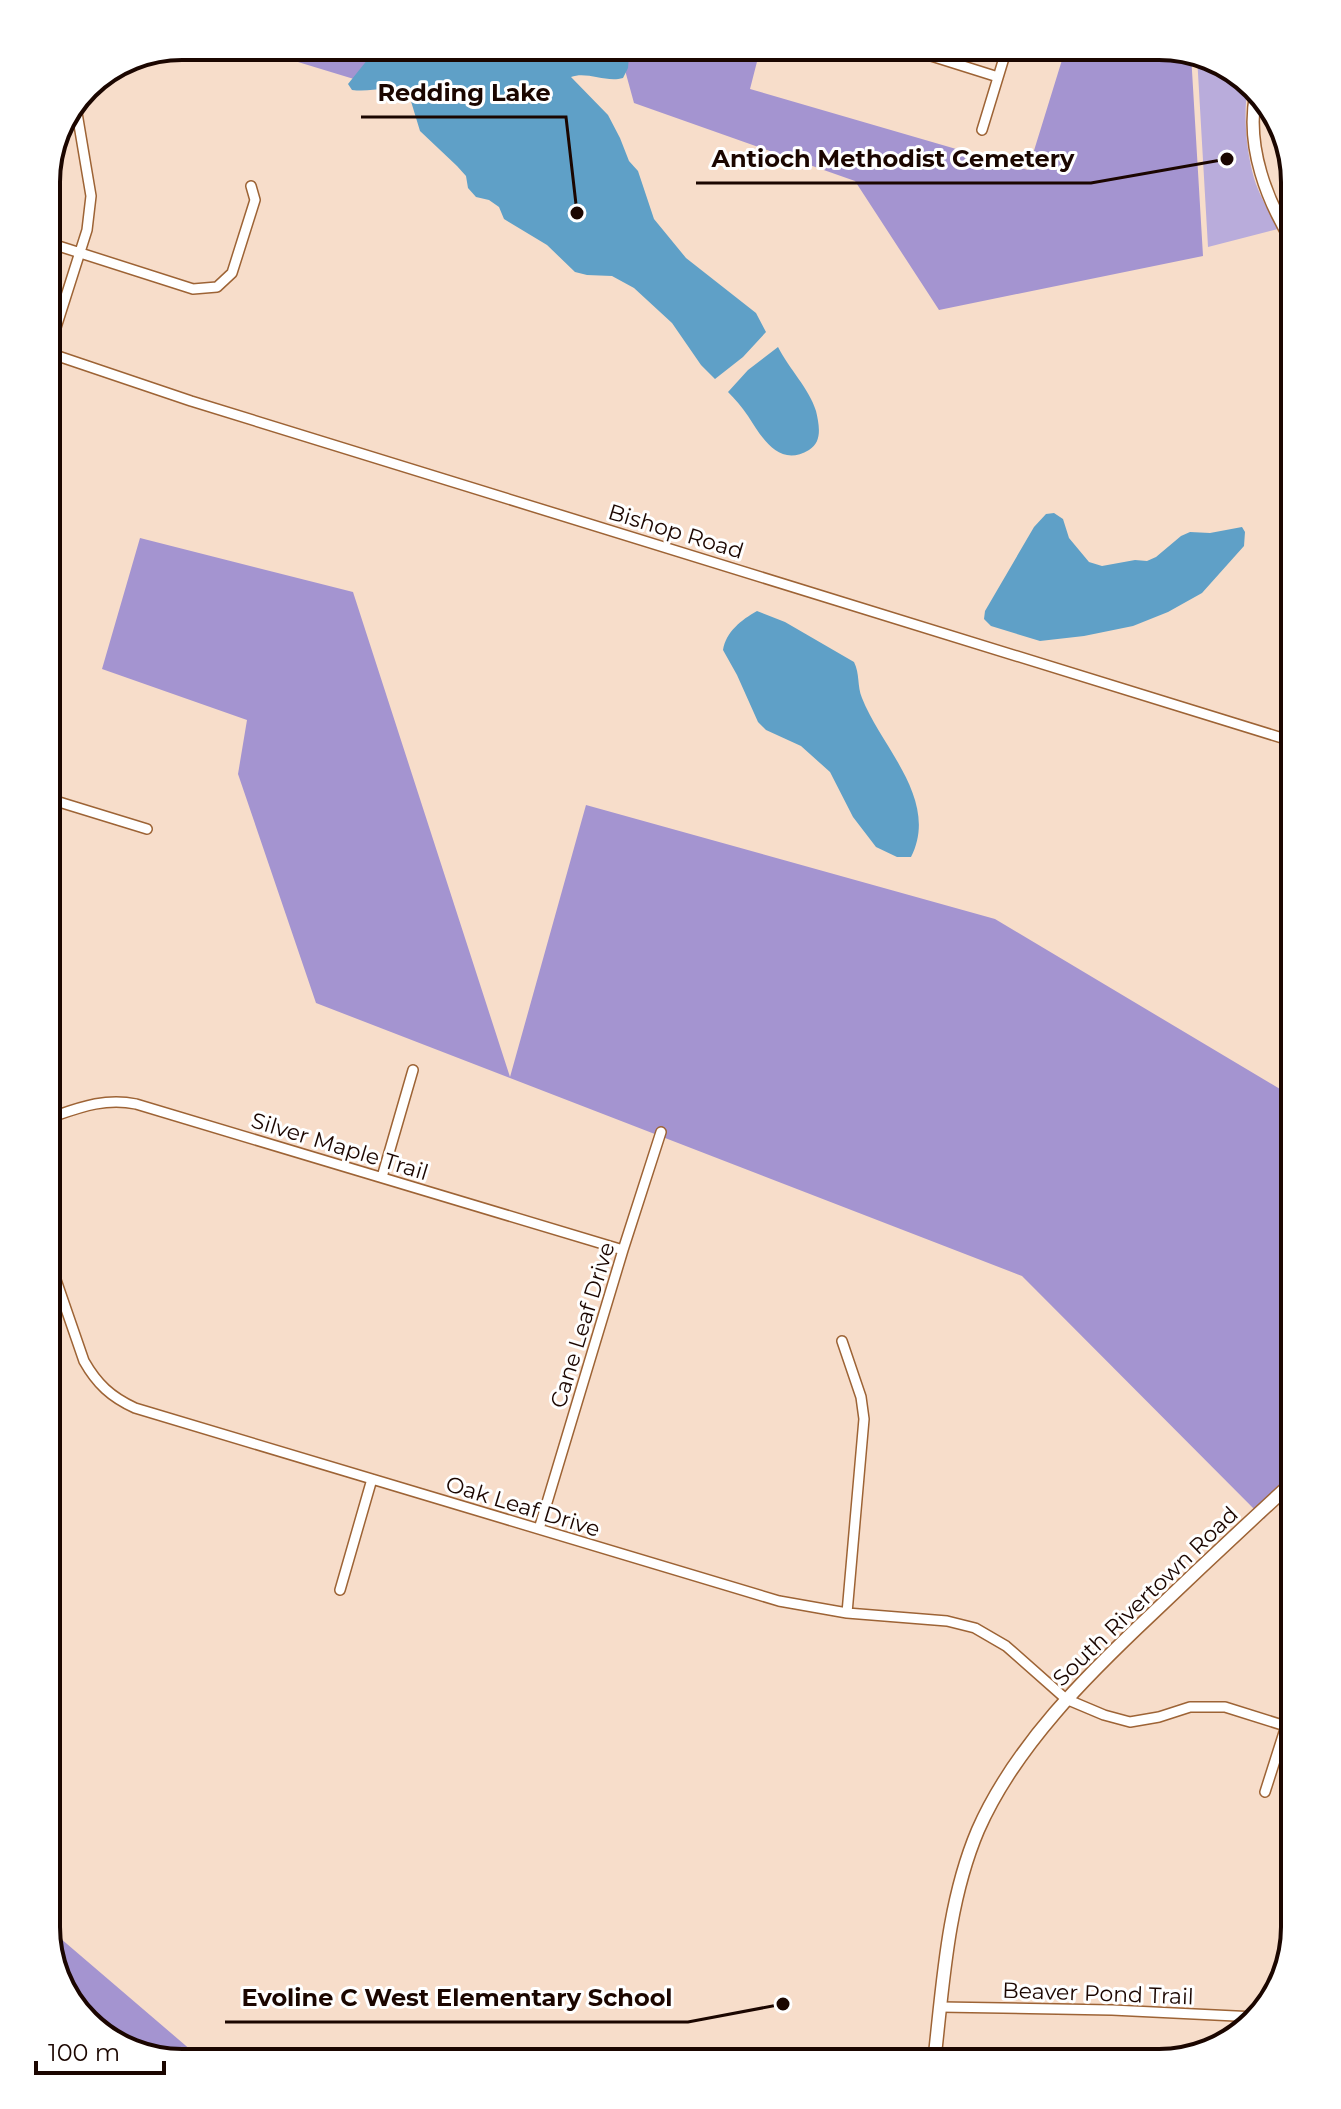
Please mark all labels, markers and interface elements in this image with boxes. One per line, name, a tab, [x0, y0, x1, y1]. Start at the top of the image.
callout: Redding Lake	[361, 69, 566, 117]
text: Redding Lake	[377, 78, 551, 107]
callout: Antioch Methodist Cemetery	[696, 135, 1091, 183]
text: Antioch Methodist Cemetery	[711, 144, 1075, 173]
street label: Bishop Road	[605, 498, 747, 565]
street label: Silver Maple Trail	[248, 1107, 432, 1186]
street label: Cane Leaf Drive	[544, 1239, 621, 1411]
street label: Oak Leaf Drive	[442, 1470, 603, 1543]
street label: South Rivertown Road	[1047, 1501, 1244, 1692]
callout: Evoline C West Elementary School	[225, 1974, 688, 2022]
street label: Beaver Pond Trail	[1002, 1977, 1194, 2010]
text: Evoline C West Elementary School	[241, 1983, 673, 2012]
scale bar	[36, 2025, 164, 2075]
text: 100 m	[48, 2038, 120, 2067]

